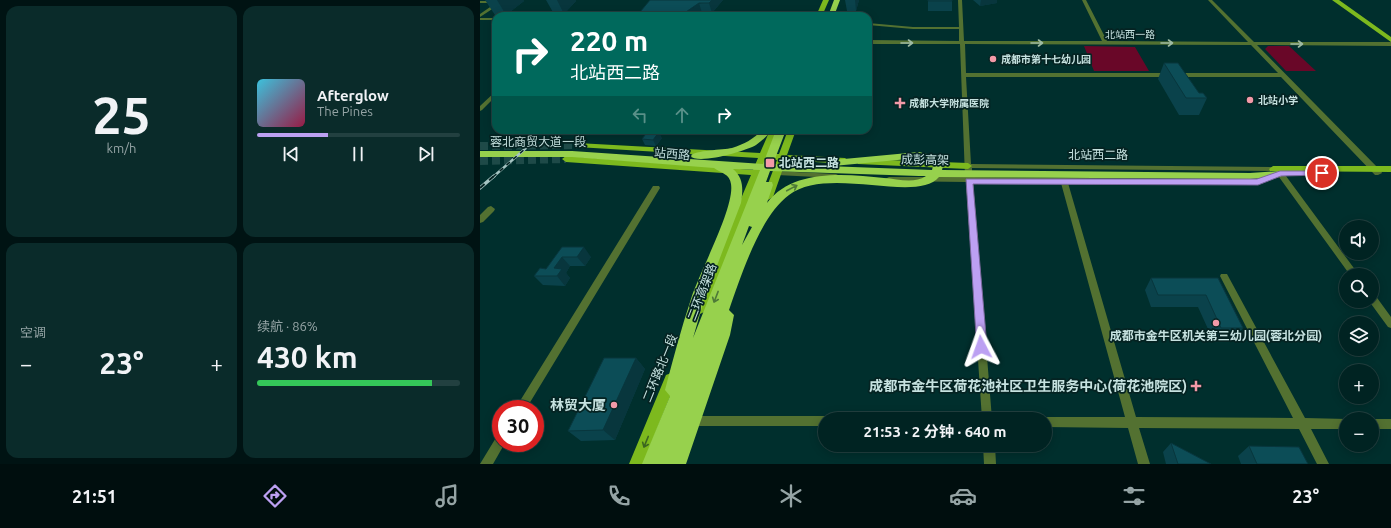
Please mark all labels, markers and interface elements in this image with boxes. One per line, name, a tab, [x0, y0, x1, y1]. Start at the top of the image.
text: 220 m	[570, 25, 648, 56]
icon: right	[504, 28, 556, 80]
street label: 北站西一路	[1105, 29, 1155, 40]
one-way arrow	[900, 39, 913, 46]
one-way arrow	[1030, 39, 1043, 47]
one-way arrow	[1160, 39, 1173, 47]
one-way arrow	[1290, 40, 1303, 48]
place label: 成都市第十七幼儿园	[1001, 53, 1091, 65]
marker: 成都市第十七幼儿园	[988, 54, 998, 64]
text: 北站西二路	[570, 62, 660, 82]
text: 25	[92, 86, 151, 144]
text: Afterglow	[317, 87, 389, 104]
marker: 北站小学	[1245, 95, 1255, 105]
place label: 北站小学	[1258, 95, 1298, 106]
marker: 成都大学附属医院	[894, 97, 906, 109]
place label: 成都大学附属医院	[909, 97, 989, 109]
text: The Pines	[317, 104, 373, 118]
icon: left	[629, 104, 651, 126]
icon: ahead	[671, 104, 693, 126]
icon: right	[713, 104, 735, 126]
street label: 蓉北商贸大道一段	[490, 135, 586, 148]
text: km/h	[106, 141, 137, 155]
icon: previous	[280, 143, 302, 165]
icon: pause	[347, 143, 369, 165]
icon: next	[415, 143, 437, 165]
street label: 站西路	[654, 145, 691, 162]
street label: 北站西二路	[1068, 148, 1128, 161]
street label: 成彭高架	[901, 153, 949, 166]
place label: 北站西二路	[779, 156, 839, 169]
pin	[1305, 156, 1339, 190]
marker: 北站西二路	[764, 157, 776, 169]
icon: arrive	[1311, 162, 1333, 184]
one-way arrow	[786, 184, 798, 192]
map controls	[1339, 220, 1379, 452]
button: sound	[1339, 220, 1379, 260]
street label: 二环高架路	[685, 261, 718, 322]
button: search	[1339, 268, 1379, 308]
one-way arrow	[711, 290, 719, 302]
button: layers	[1339, 316, 1379, 356]
marker: 成都市金牛区机关第三幼儿园(蓉北分园)	[1211, 318, 1221, 328]
text: 续航 · 86%	[257, 319, 318, 333]
text: 空调	[20, 325, 46, 339]
position arrow	[960, 326, 1002, 368]
place label: 成都市金牛区机关第三幼儿园(蓉北分园)	[1110, 329, 1322, 343]
street label: 二环路北一段	[640, 332, 679, 404]
text: 430 km	[257, 340, 358, 374]
text: 23°	[99, 346, 144, 380]
text: −	[20, 351, 32, 376]
text: +	[211, 351, 223, 376]
button: +	[1339, 364, 1379, 404]
place label: 成都市金牛区荷花池社区卫生服务中心(荷花池院区)	[869, 378, 1187, 394]
marker: 成都市金牛区荷花池社区卫生服务中心(荷花池院区)	[1190, 380, 1202, 392]
place label: 林贸大厦	[550, 397, 606, 413]
speed limit sign: 30	[492, 400, 544, 452]
marker: 林贸大厦	[609, 400, 619, 410]
button: −	[1339, 412, 1379, 452]
text: 21:53 · 2 分钟 · 640 m	[863, 423, 1007, 440]
one-way arrow	[641, 435, 649, 447]
icon: directions	[261, 482, 289, 510]
icon: music	[433, 482, 461, 510]
icon: phone	[605, 482, 633, 510]
icon: climate	[777, 482, 805, 510]
icon: car	[949, 482, 977, 510]
icon: filters	[1120, 482, 1148, 510]
text: 21:51	[72, 486, 117, 506]
text: 23°	[1292, 486, 1319, 506]

